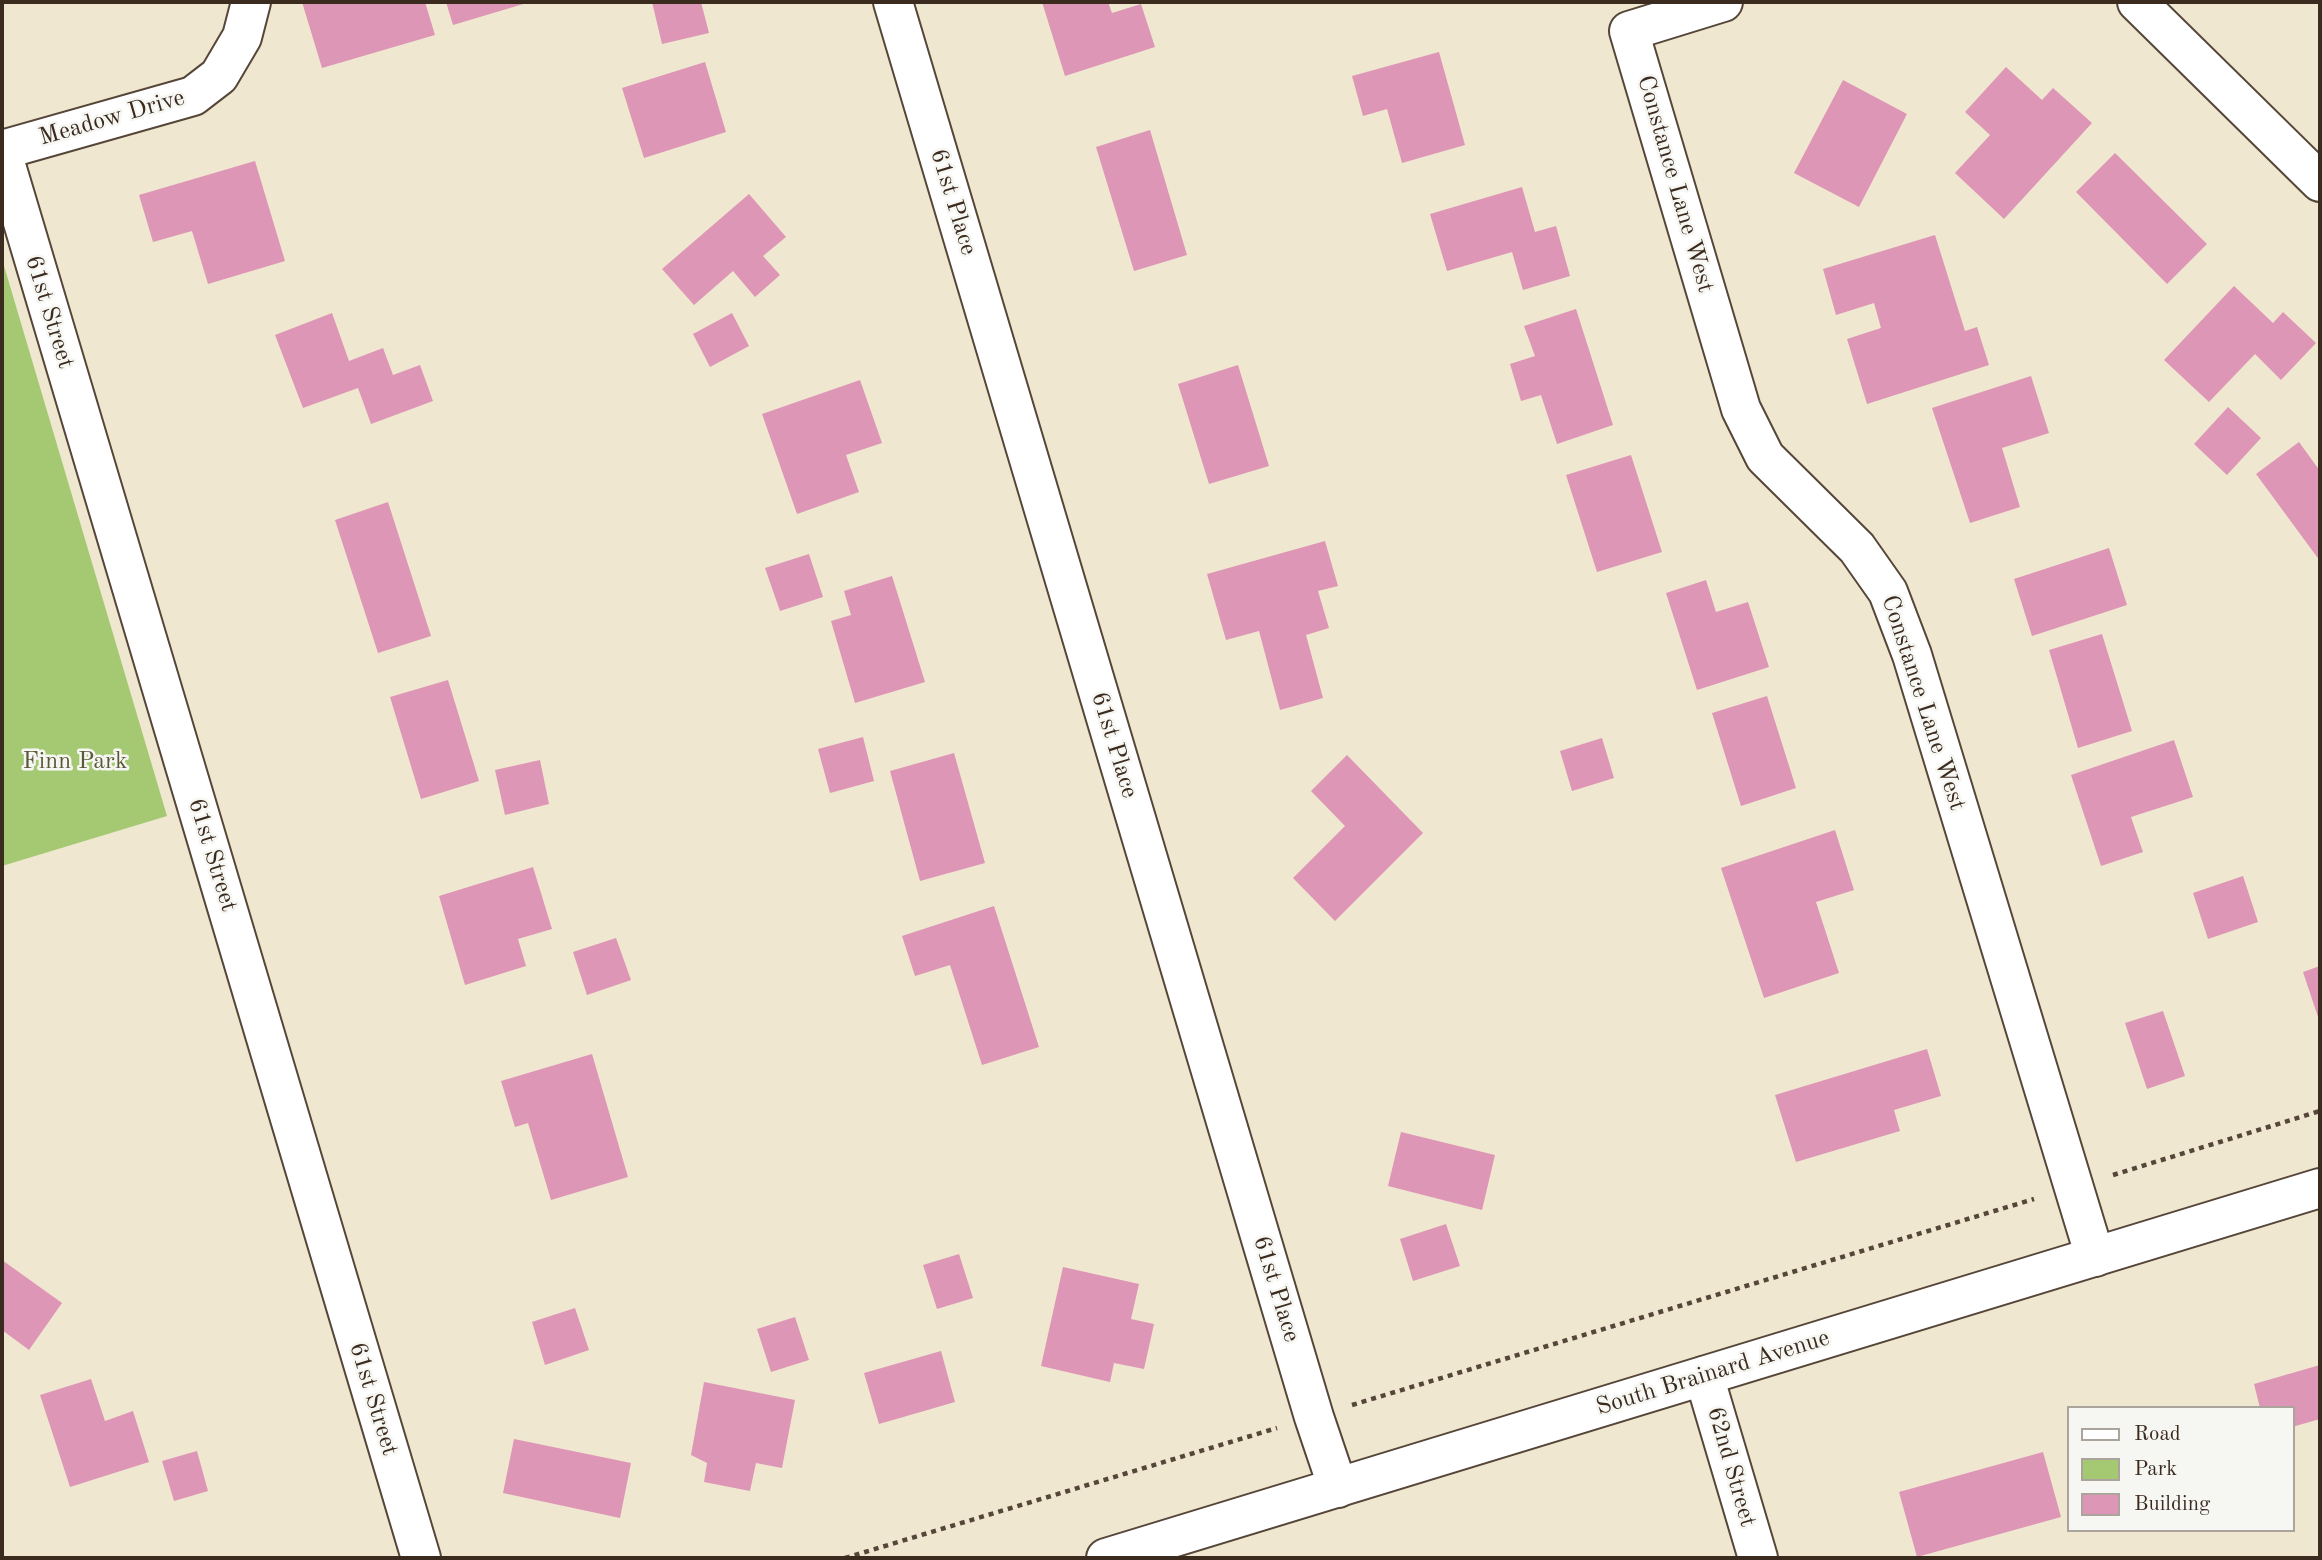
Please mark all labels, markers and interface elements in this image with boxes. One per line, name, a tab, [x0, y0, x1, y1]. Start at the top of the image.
street label: Constance Lane West	[1630, 72, 1720, 296]
street label: Meadow Drive	[36, 83, 188, 153]
street label: 61st Place	[923, 145, 983, 259]
street label: 61st Street	[18, 252, 80, 372]
street label: Constance Lane West	[1875, 592, 1971, 814]
street label: 61st Place	[1084, 688, 1144, 802]
park label: Finn Park	[23, 748, 127, 776]
street label: 61st Street	[181, 795, 243, 915]
street label: 61st Place	[1246, 1232, 1306, 1346]
street label: South Brainard Avenue	[1593, 1324, 1833, 1422]
street label: 61st Street	[342, 1339, 404, 1459]
street label: 62nd Street	[1700, 1404, 1762, 1530]
legend	[2066, 1406, 2294, 1532]
text: Road	[2134, 1424, 2181, 1445]
text: Park	[2134, 1459, 2177, 1480]
text: Building	[2134, 1494, 2210, 1515]

